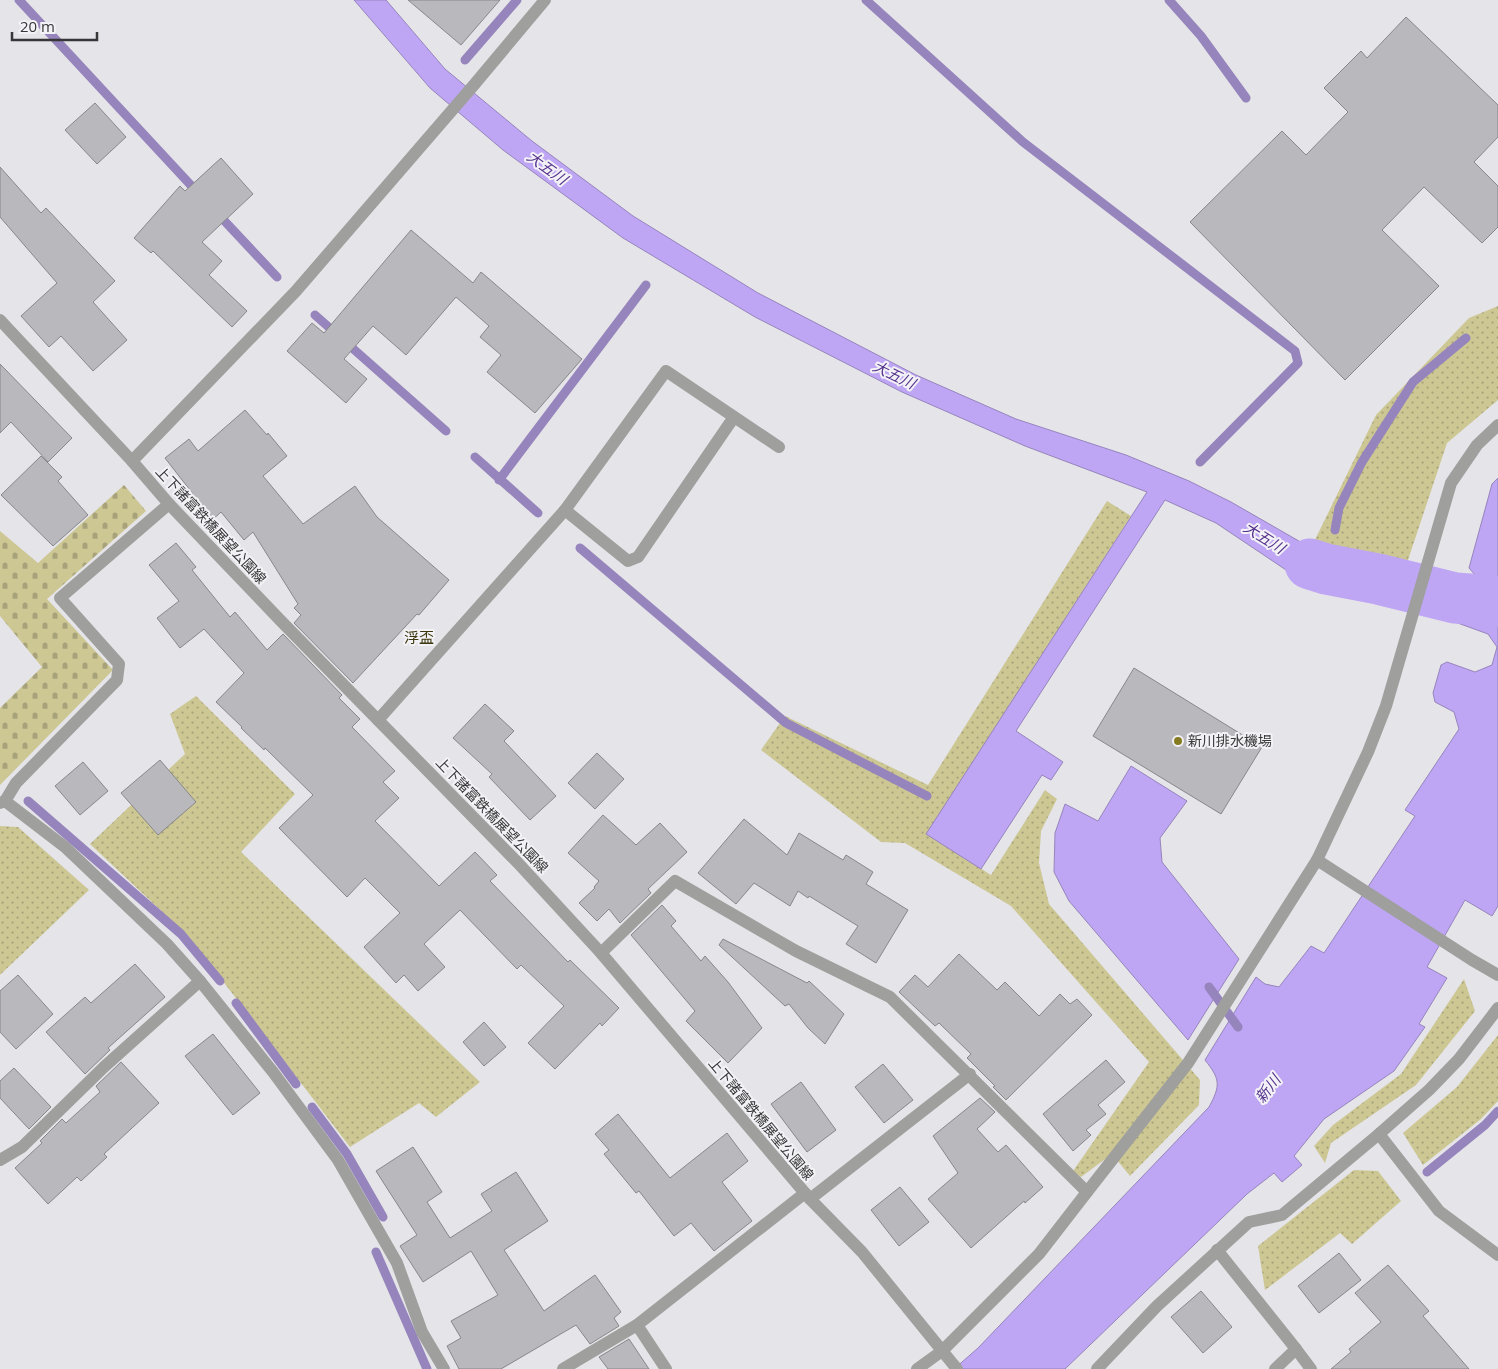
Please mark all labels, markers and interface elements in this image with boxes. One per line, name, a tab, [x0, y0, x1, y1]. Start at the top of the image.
scale bar	[12, 10, 98, 42]
text: 20 m	[20, 16, 55, 36]
water label: 大五川	[524, 146, 573, 190]
water label: 大五川	[870, 355, 921, 394]
street label: 上下諸富鉄橋展望公園線	[152, 462, 271, 587]
water label: 大五川	[1240, 517, 1291, 559]
district label: 浮盃	[404, 627, 434, 647]
place label: 新川排水機場	[1188, 731, 1272, 750]
marker: 新川排水機場	[1172, 735, 1184, 747]
street label: 上下諸富鉄橋展望公園線	[432, 753, 553, 877]
street label: 上下諸富鉄橋展望公園線	[705, 1054, 818, 1184]
water label: 新川	[1250, 1069, 1286, 1106]

